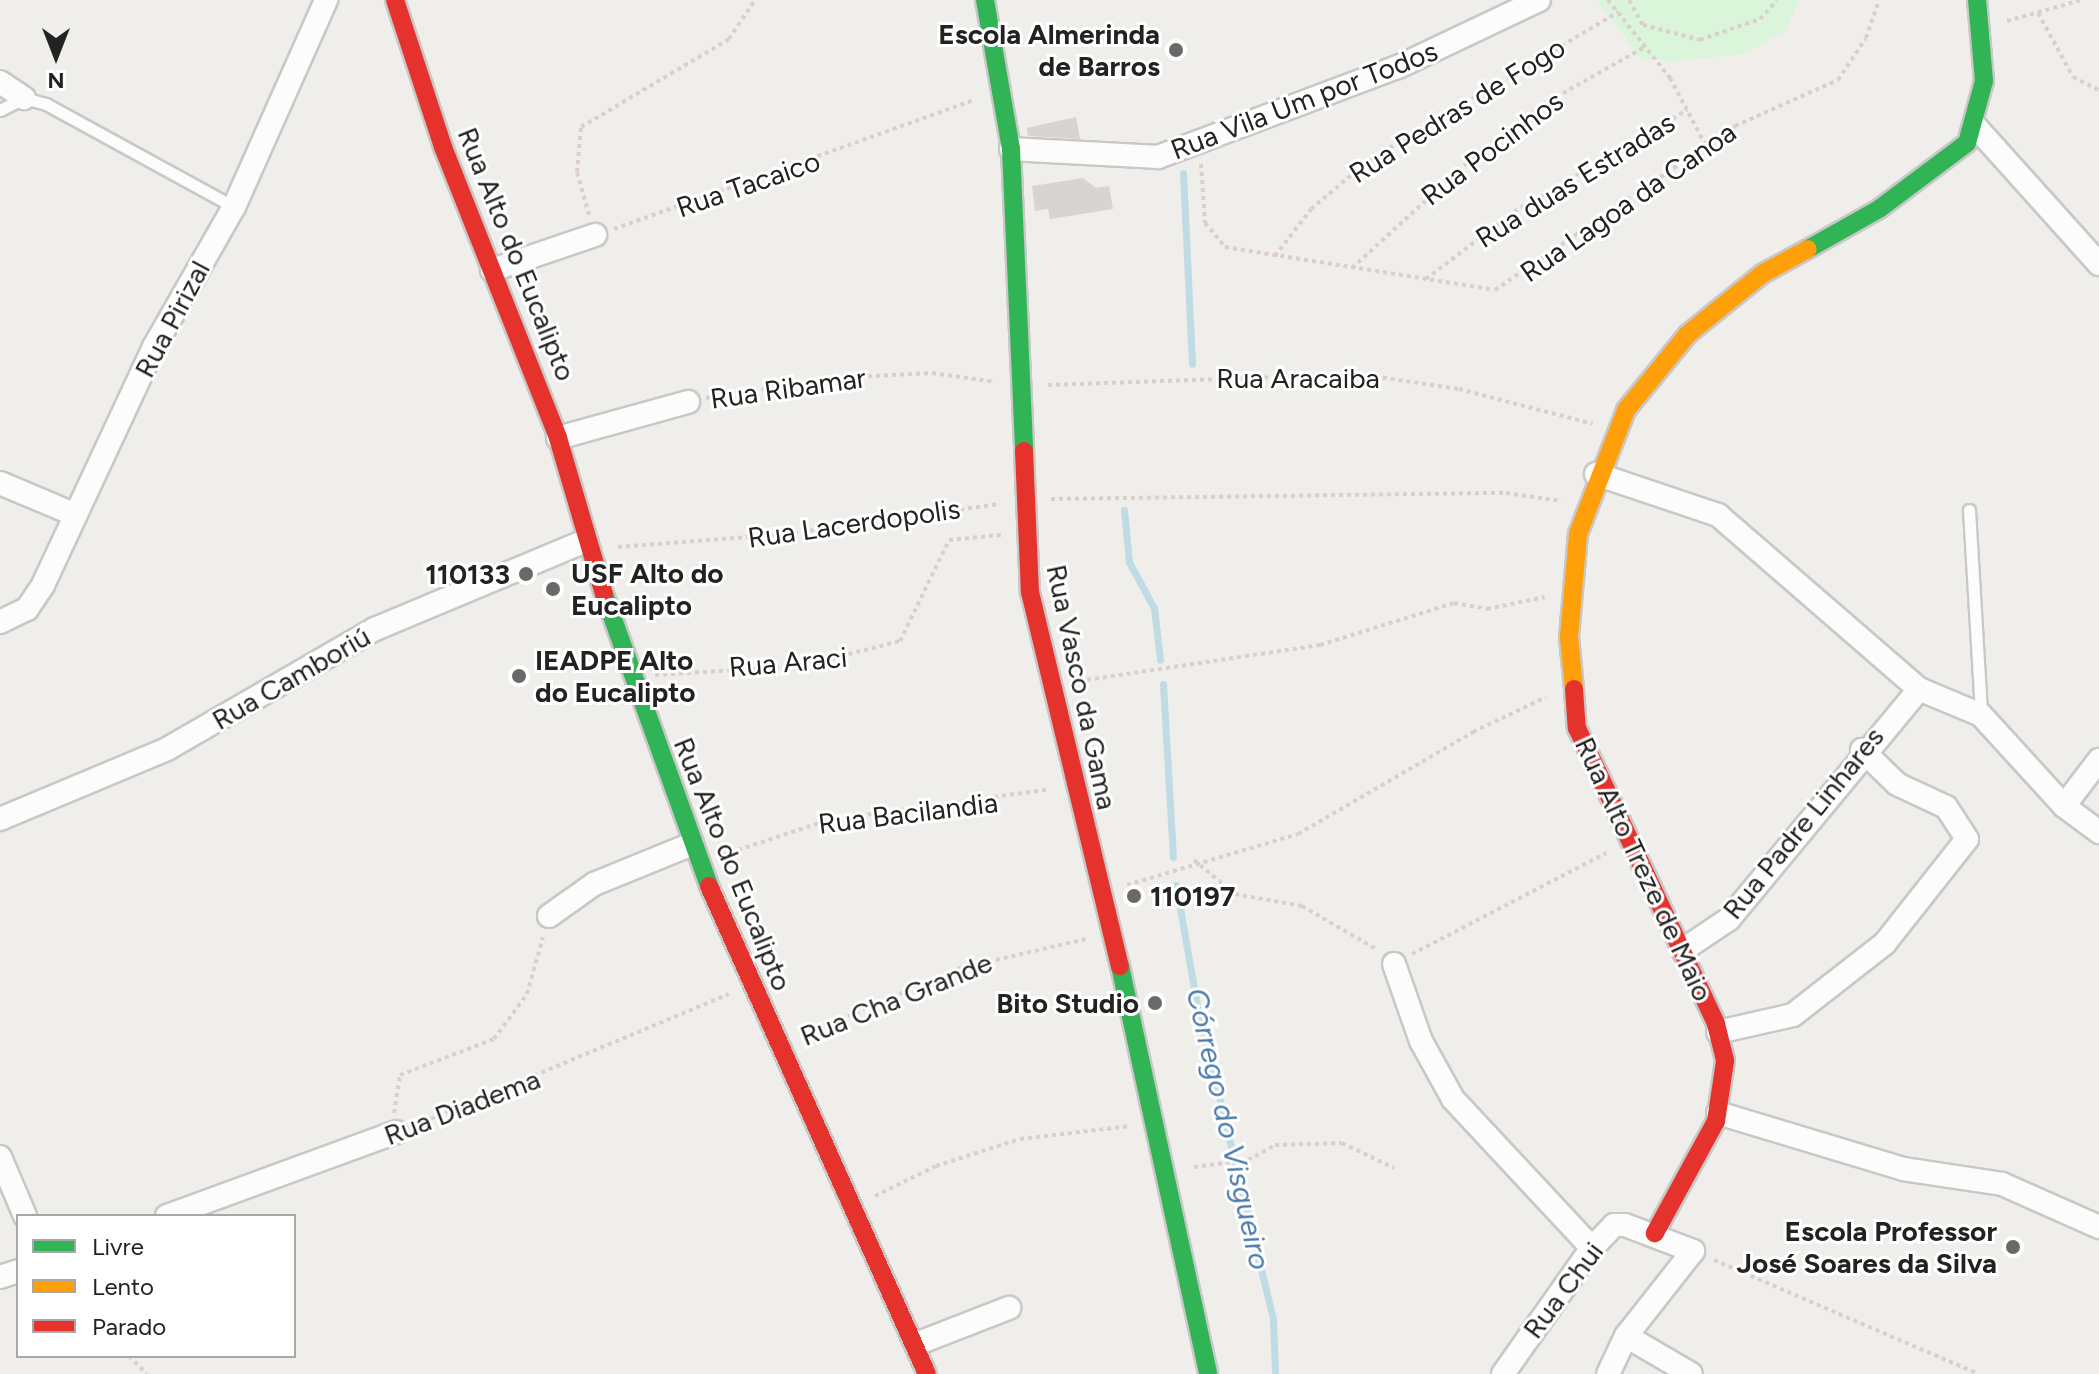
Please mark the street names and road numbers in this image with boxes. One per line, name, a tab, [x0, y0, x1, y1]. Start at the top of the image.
street label: Rua Pedras de Fogo	[1343, 30, 1571, 190]
street label: Rua Vila Um por Todos	[1166, 34, 1442, 166]
street label: Rua Pocinhos	[1415, 84, 1569, 212]
street label: Rua duas Estradas	[1469, 105, 1681, 255]
street label: Rua Lagoa da Canoa	[1514, 115, 1742, 289]
street label: Rua Alto do Eucalipto	[451, 122, 583, 386]
street label: Rua Tacaico	[672, 144, 824, 224]
street label: Rua Pirizal	[127, 255, 217, 383]
street label: Rua Ribamar	[708, 360, 868, 416]
street label: Rua Aracaiba	[1216, 361, 1380, 395]
street label: Rua Lacerdopolis	[746, 491, 962, 555]
street label: Rua Vasco da Gama	[1040, 561, 1124, 813]
street label: Rua Camboriú	[206, 619, 376, 737]
street label: Rua Araci	[727, 640, 849, 684]
street label: Rua Padre Linhares	[1715, 720, 1891, 926]
street label: Rua Alto do Eucalipto	[667, 732, 799, 996]
street label: Rua Alto Treze de Maio	[1568, 732, 1720, 1006]
street label: Rua Bacilandia	[816, 785, 1000, 841]
street label: Rua Cha Grande	[795, 945, 997, 1053]
street label: Rua Diadema	[379, 1062, 545, 1152]
street label: Rua Chui	[1516, 1235, 1610, 1345]

